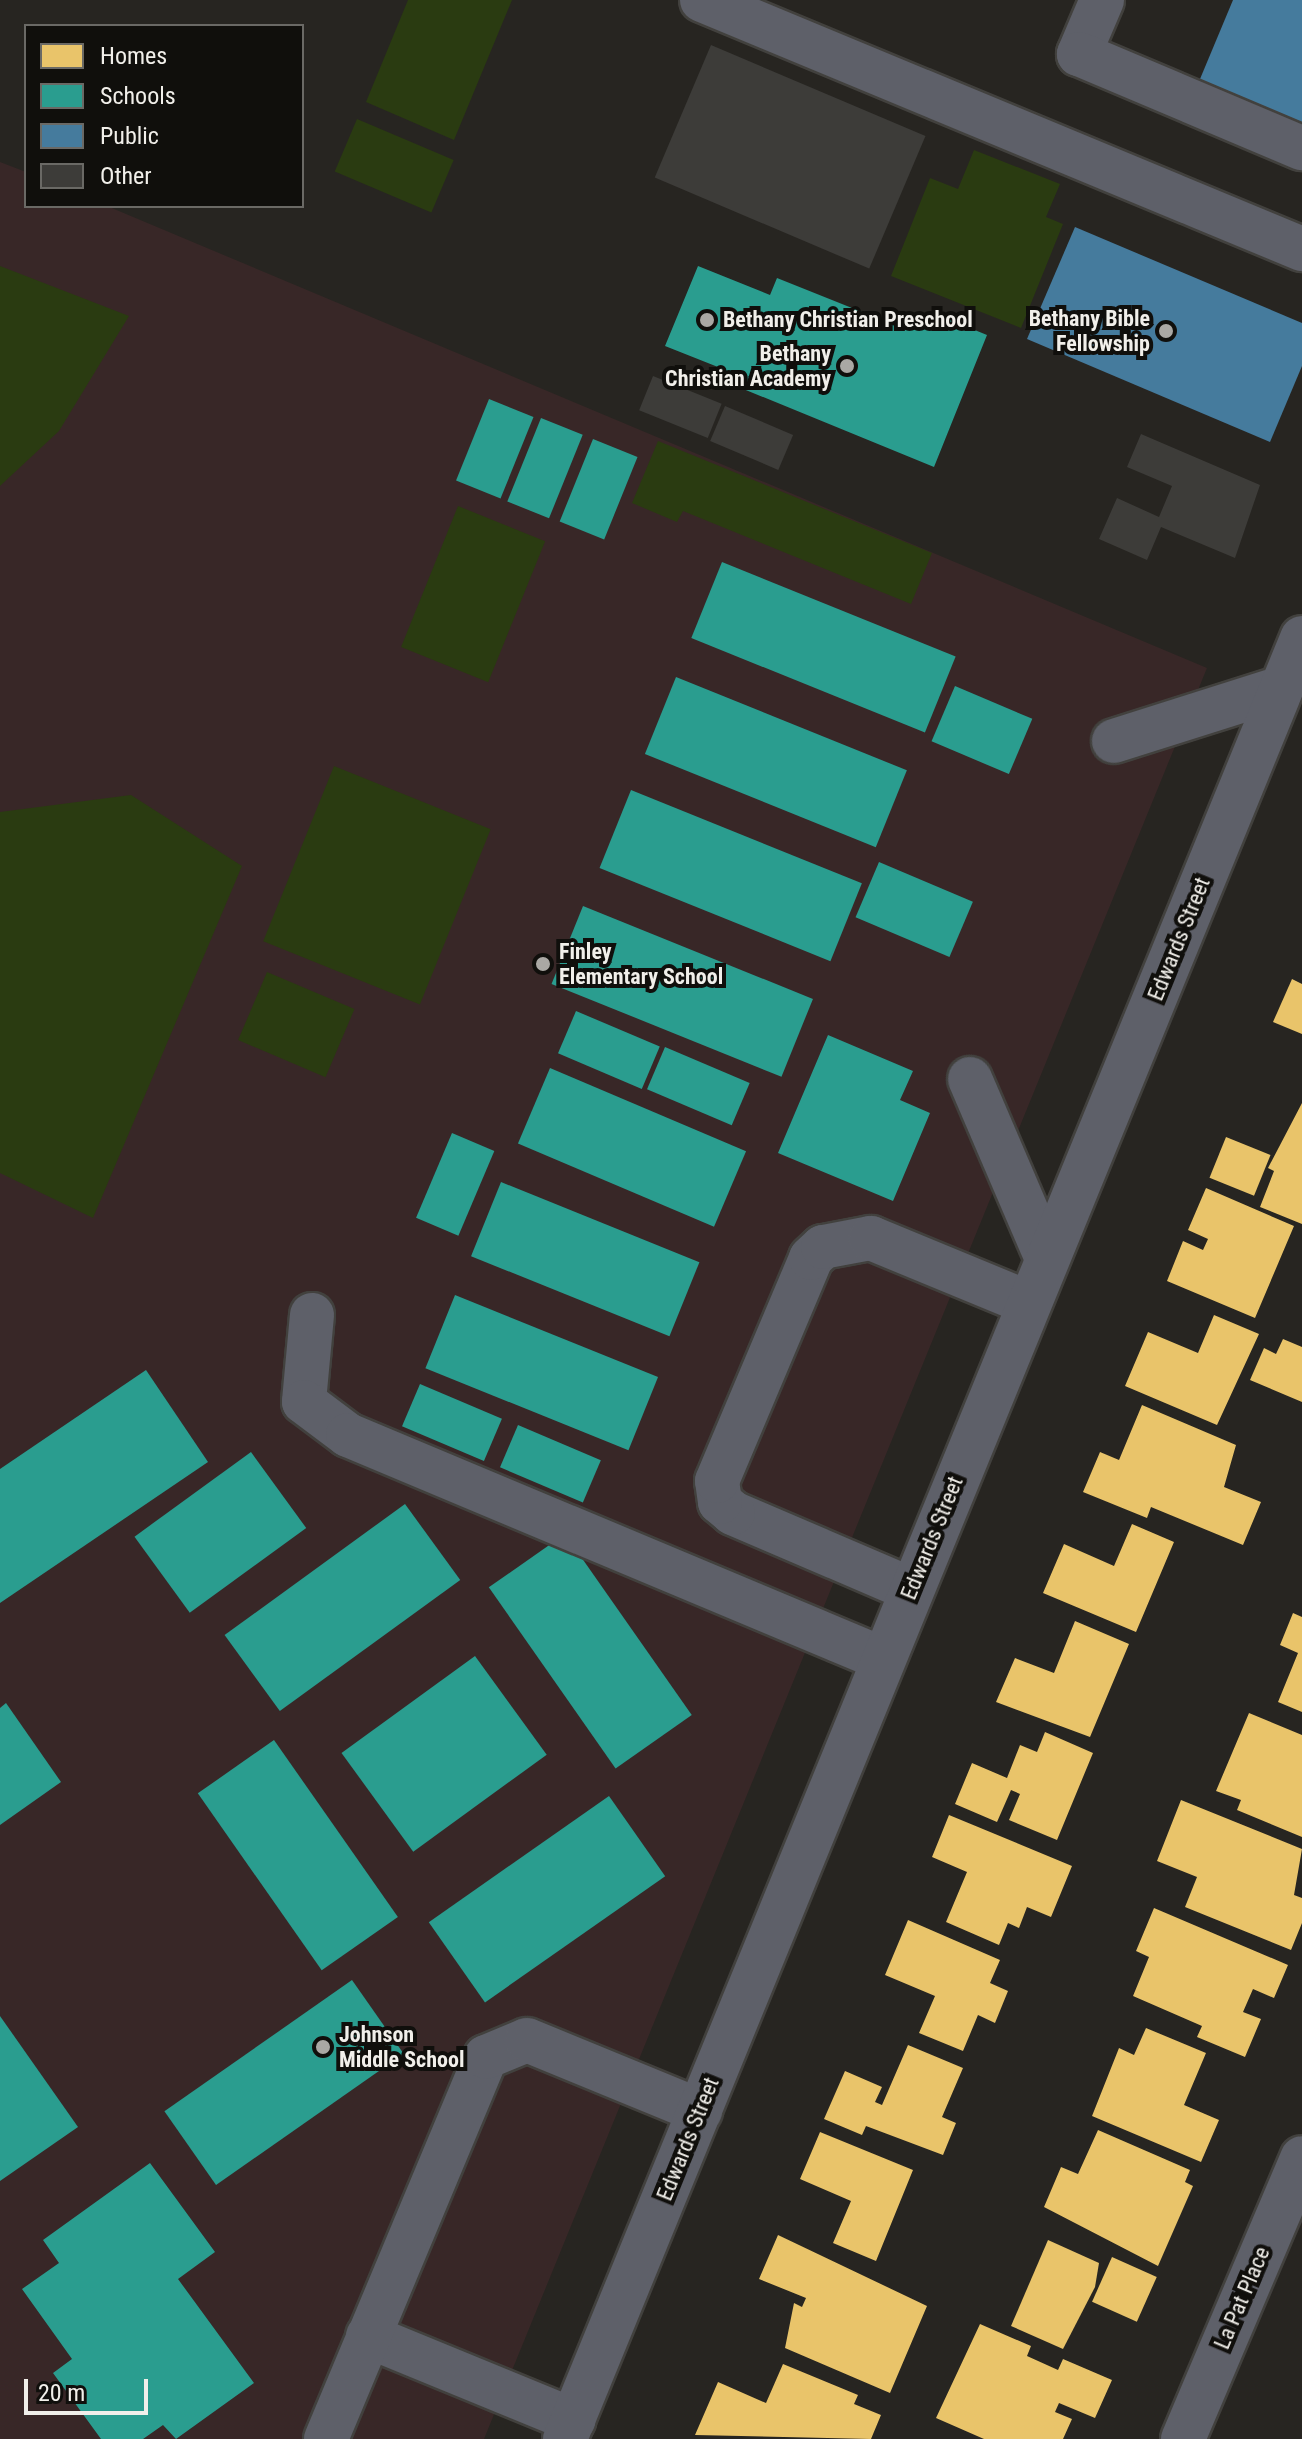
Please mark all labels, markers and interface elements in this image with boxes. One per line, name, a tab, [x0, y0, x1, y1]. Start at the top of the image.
legend	[24, 24, 304, 208]
text: Homes	[100, 42, 167, 70]
text: Schools	[100, 82, 176, 110]
text: Public	[100, 122, 159, 150]
text: Other	[100, 162, 152, 190]
place label: Bethany Bible Fellowship	[1029, 305, 1150, 356]
place label: Bethany Christian Preschool	[723, 307, 973, 333]
marker: Bethany Christian Preschool	[698, 311, 716, 329]
marker: Bethany Bible Fellowship	[1157, 322, 1175, 340]
place label: Bethany Christian Academy	[665, 340, 831, 392]
marker: Bethany Christian Academy	[838, 357, 856, 375]
street label: Edwards Street	[1142, 874, 1216, 1004]
place label: Finley Elementary School	[559, 938, 723, 990]
marker: Finley Elementary School	[534, 955, 552, 973]
street label: Edwards Street	[895, 1473, 969, 1603]
place label: Johnson Middle School	[339, 2021, 464, 2072]
marker: Johnson Middle School	[314, 2038, 332, 2056]
street label: Edwards Street	[651, 2074, 725, 2204]
street label: La Pat Place	[1209, 2243, 1275, 2353]
scale bar	[28, 2363, 152, 2413]
text: 20 m	[38, 2379, 85, 2407]

